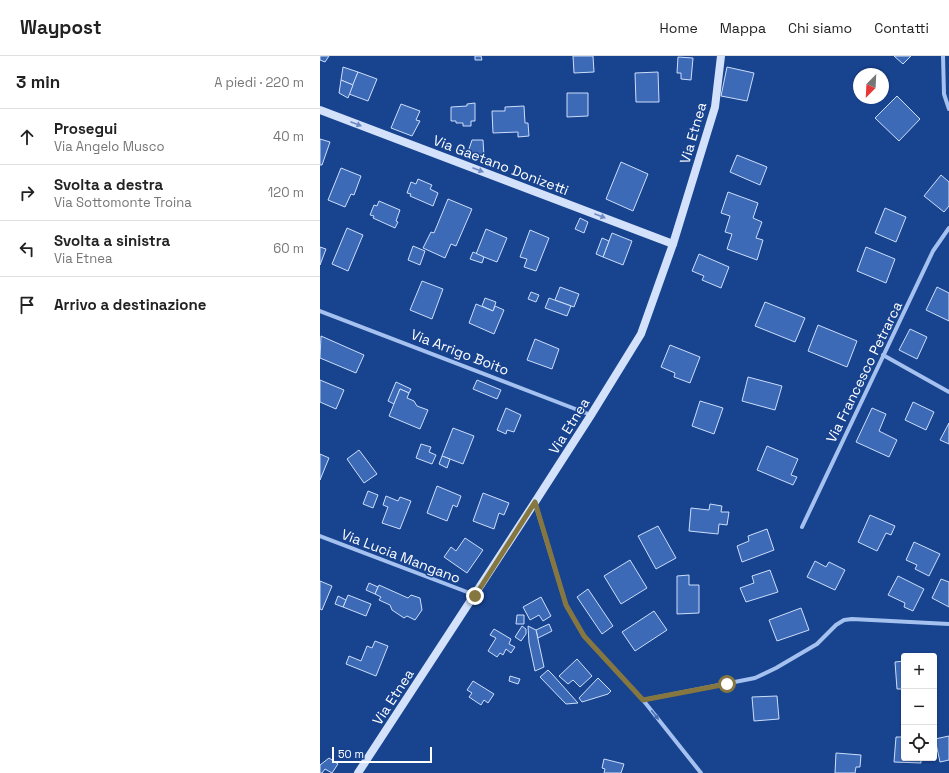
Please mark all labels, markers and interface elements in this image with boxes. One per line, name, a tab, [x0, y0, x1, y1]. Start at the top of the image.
text: Waypost	[20, 15, 102, 40]
text: Home	[660, 19, 698, 37]
text: Mappa	[720, 19, 766, 37]
text: Chi siamo	[788, 19, 852, 37]
text: Contatti	[874, 19, 929, 37]
north arrow	[853, 68, 889, 104]
text: 3 min	[16, 71, 60, 93]
text: A piedi · 220 m	[214, 74, 304, 91]
street label: Via Etnea	[676, 100, 710, 166]
text: Prosegui	[54, 119, 117, 138]
one-way arrow	[351, 122, 363, 128]
icon: ahead	[16, 126, 38, 148]
text: 40 m	[273, 128, 304, 145]
street label: Via Gaetano Donizetti	[431, 131, 571, 199]
text: Via Angelo Musco	[54, 138, 165, 155]
one-way arrow	[472, 168, 484, 174]
text: Svolta a destra	[54, 175, 163, 194]
icon: right	[16, 182, 38, 204]
text: 120 m	[268, 184, 304, 201]
text: Via Sottomonte Troina	[54, 194, 192, 211]
one-way arrow	[594, 214, 606, 220]
text: Svolta a sinistra	[54, 231, 170, 250]
icon: left	[16, 238, 38, 260]
text: 60 m	[273, 240, 304, 257]
text: Via Etnea	[54, 250, 113, 267]
icon: arrive	[16, 294, 38, 316]
text: Arrivo a destinazione	[54, 295, 206, 314]
street label: Via Francesco Petrarca	[822, 298, 906, 446]
street label: Via Arrigo Boito	[408, 325, 512, 379]
street label: Via Etnea	[545, 395, 593, 457]
street label: Via Lucia Mangano	[339, 525, 463, 587]
route end	[466, 587, 484, 605]
map controls	[901, 653, 937, 761]
button: +	[901, 653, 937, 689]
street label: Via Etnea	[368, 666, 418, 728]
route start	[718, 675, 736, 693]
button: −	[901, 689, 937, 725]
one-way arrow	[650, 709, 659, 720]
button: locate	[901, 725, 937, 761]
scale bar	[332, 745, 432, 764]
text: 50 m	[338, 747, 364, 761]

